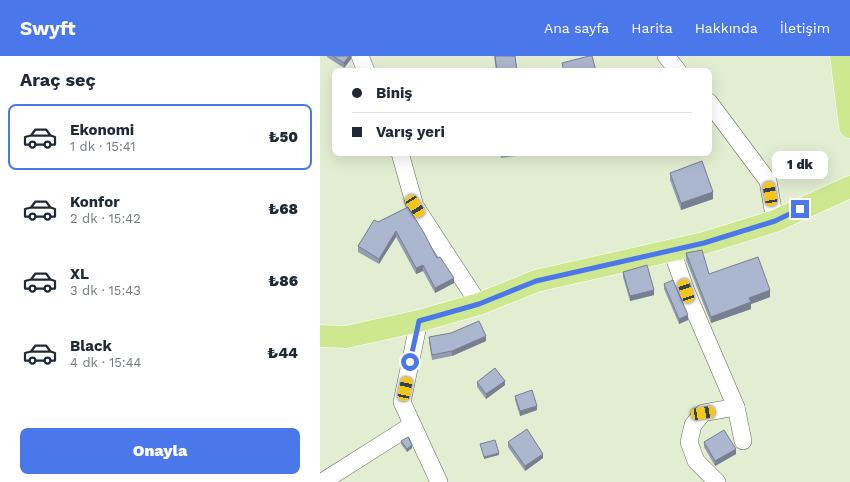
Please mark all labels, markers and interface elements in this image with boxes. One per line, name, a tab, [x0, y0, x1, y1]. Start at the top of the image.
text: Swyft	[20, 17, 76, 40]
text: Ana sayfa	[544, 20, 609, 36]
text: Harita	[631, 20, 673, 36]
text: Hakkında	[695, 20, 758, 36]
text: İletişim	[780, 20, 830, 36]
text: Araç seç	[20, 69, 96, 90]
text: Biniş	[376, 84, 412, 102]
icon: car	[22, 119, 58, 155]
text: Ekonomi	[70, 121, 134, 139]
text: Varış yeri	[376, 123, 445, 141]
text: ₺50	[269, 128, 298, 146]
text: 1 dk · 15:41	[70, 139, 136, 154]
callout: 1 dk	[772, 151, 828, 179]
text: 1 dk	[787, 157, 813, 172]
car	[762, 181, 778, 207]
icon: car	[22, 191, 58, 227]
text: Konfor	[70, 193, 120, 211]
car	[403, 193, 427, 219]
text: ₺68	[268, 200, 298, 218]
route end	[791, 200, 809, 218]
text: 2 dk · 15:42	[70, 211, 141, 226]
icon: car	[22, 263, 58, 299]
text: XL	[70, 265, 89, 283]
text: ₺86	[268, 272, 298, 290]
car	[676, 278, 696, 304]
text: 3 dk · 15:43	[70, 283, 141, 298]
icon: car	[22, 335, 58, 371]
text: Black	[70, 337, 112, 355]
text: ₺44	[267, 344, 298, 362]
route start	[401, 353, 419, 371]
text: 4 dk · 15:44	[70, 355, 142, 370]
car	[397, 376, 413, 402]
car	[690, 405, 716, 421]
button: Onayla	[20, 428, 300, 474]

